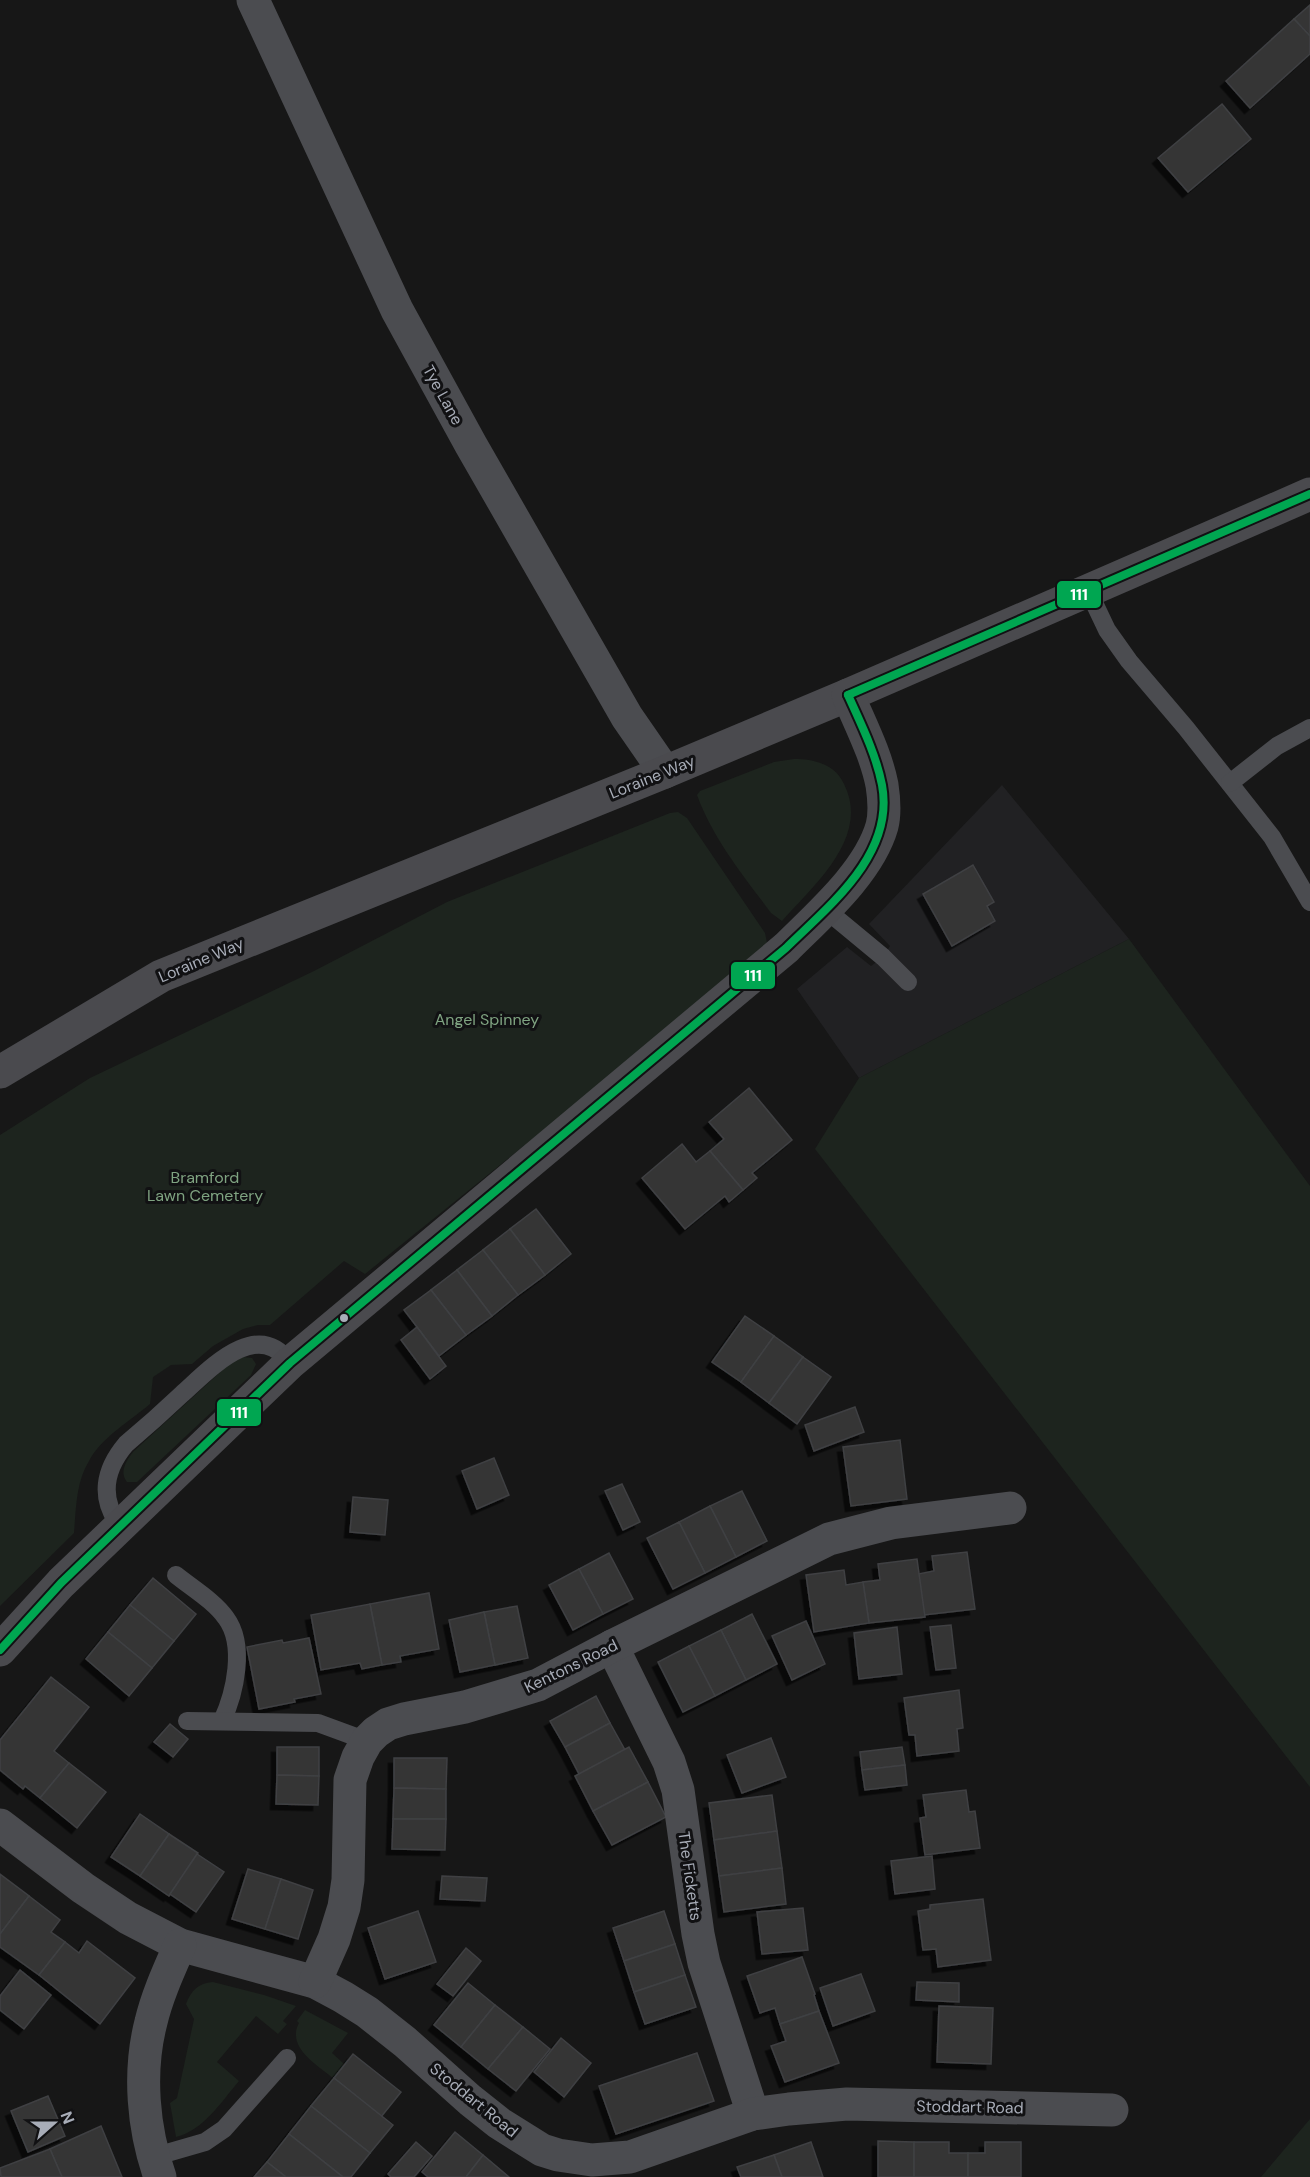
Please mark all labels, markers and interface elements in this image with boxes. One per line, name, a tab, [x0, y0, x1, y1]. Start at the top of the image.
street label: Tye Lane	[418, 361, 468, 429]
line badge: 111	[1056, 580, 1102, 609]
text: 111	[1070, 584, 1088, 605]
street label: Loraine Way	[606, 750, 698, 804]
street label: Loraine Way	[155, 933, 247, 987]
line badge: 111	[730, 961, 776, 990]
text: 111	[744, 965, 762, 986]
park label: Angel Spinney	[435, 1009, 539, 1030]
park label: Bramford Lawn Cemetery	[147, 1167, 263, 1206]
unlabelled marker	[338, 1312, 350, 1324]
line badge: 111	[216, 1398, 262, 1427]
text: 111	[230, 1402, 248, 1423]
street label: Kentons Road	[521, 1634, 621, 1698]
street label: The Ficketts	[673, 1830, 707, 1922]
street label: Stoddart Road	[426, 2058, 522, 2142]
north arrow	[24, 2093, 84, 2153]
street label: Stoddart Road	[916, 2096, 1024, 2118]
text: N	[56, 2109, 79, 2127]

